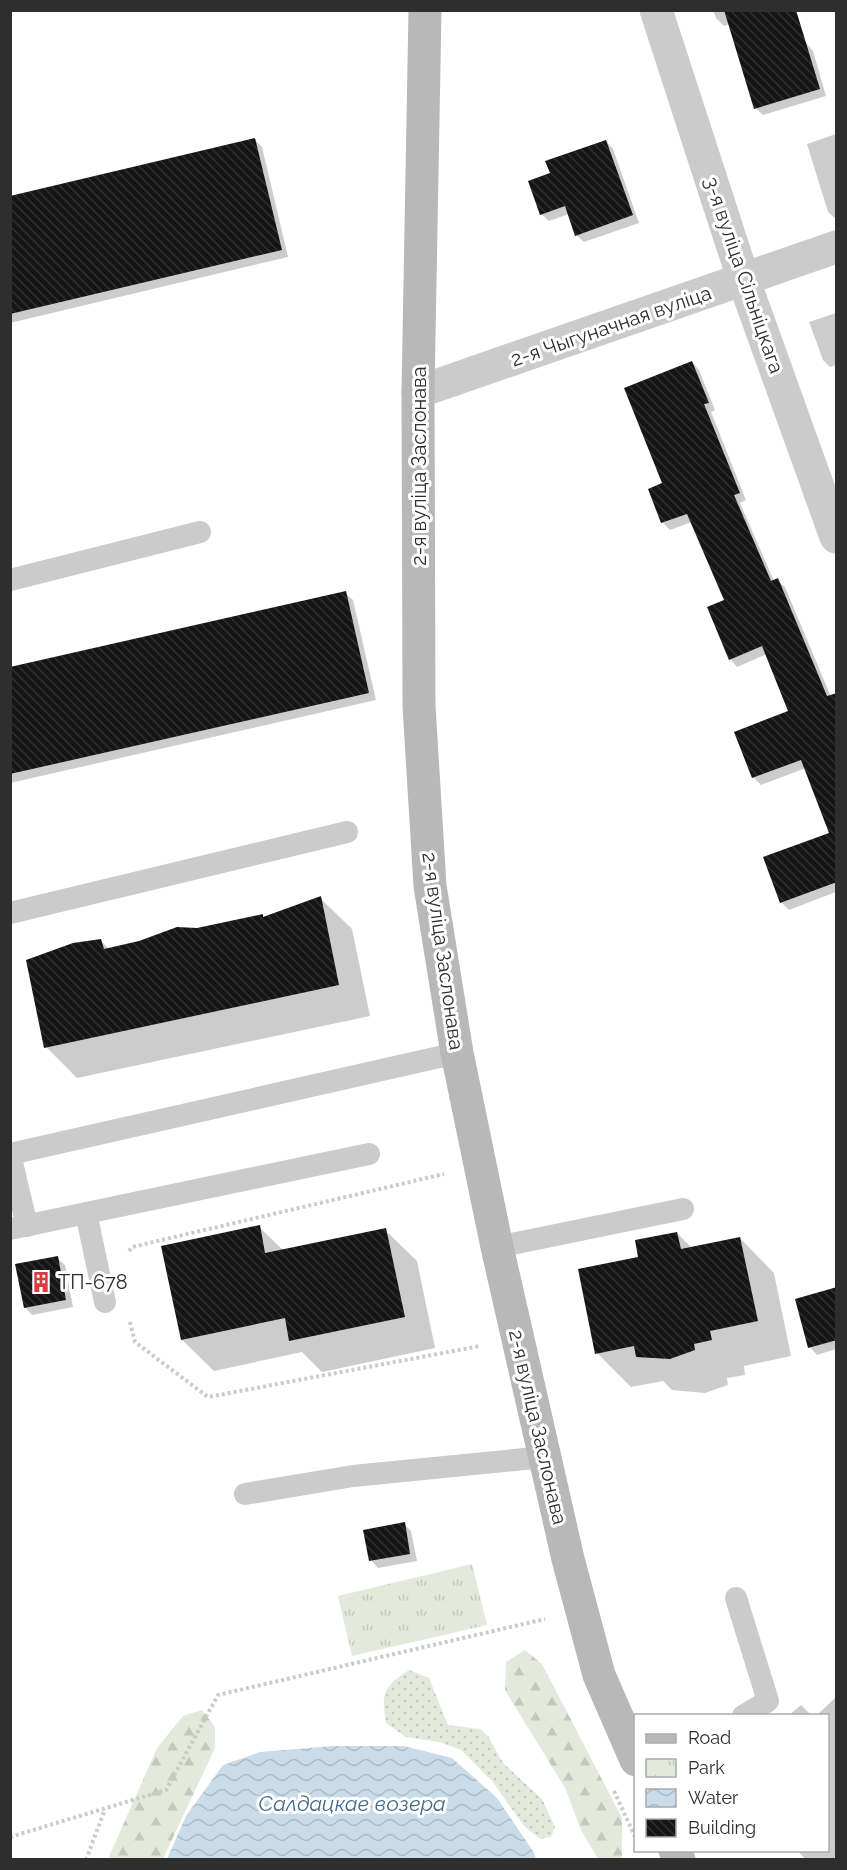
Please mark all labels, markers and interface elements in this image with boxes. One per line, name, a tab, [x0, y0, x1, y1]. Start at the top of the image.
street label: 3-я вуліца Сільніцкага	[699, 173, 789, 377]
street label: 2-я Чыгуначная вуліца	[508, 280, 714, 372]
street label: 2-я вуліца Заслонава	[407, 366, 431, 566]
street label: 2-я вуліца Заслонава	[417, 851, 469, 1051]
building icon: ТП-678	[29, 1270, 53, 1294]
place label: ТП-678	[58, 1270, 128, 1294]
street label: 2-я вуліца Заслонава	[504, 1327, 572, 1527]
legend	[634, 1714, 829, 1852]
text: Road	[688, 1727, 731, 1748]
text: Park	[688, 1757, 725, 1778]
text: Water	[688, 1787, 739, 1808]
water label: Салдацкае возера	[258, 1791, 446, 1816]
text: Building	[688, 1817, 756, 1838]

